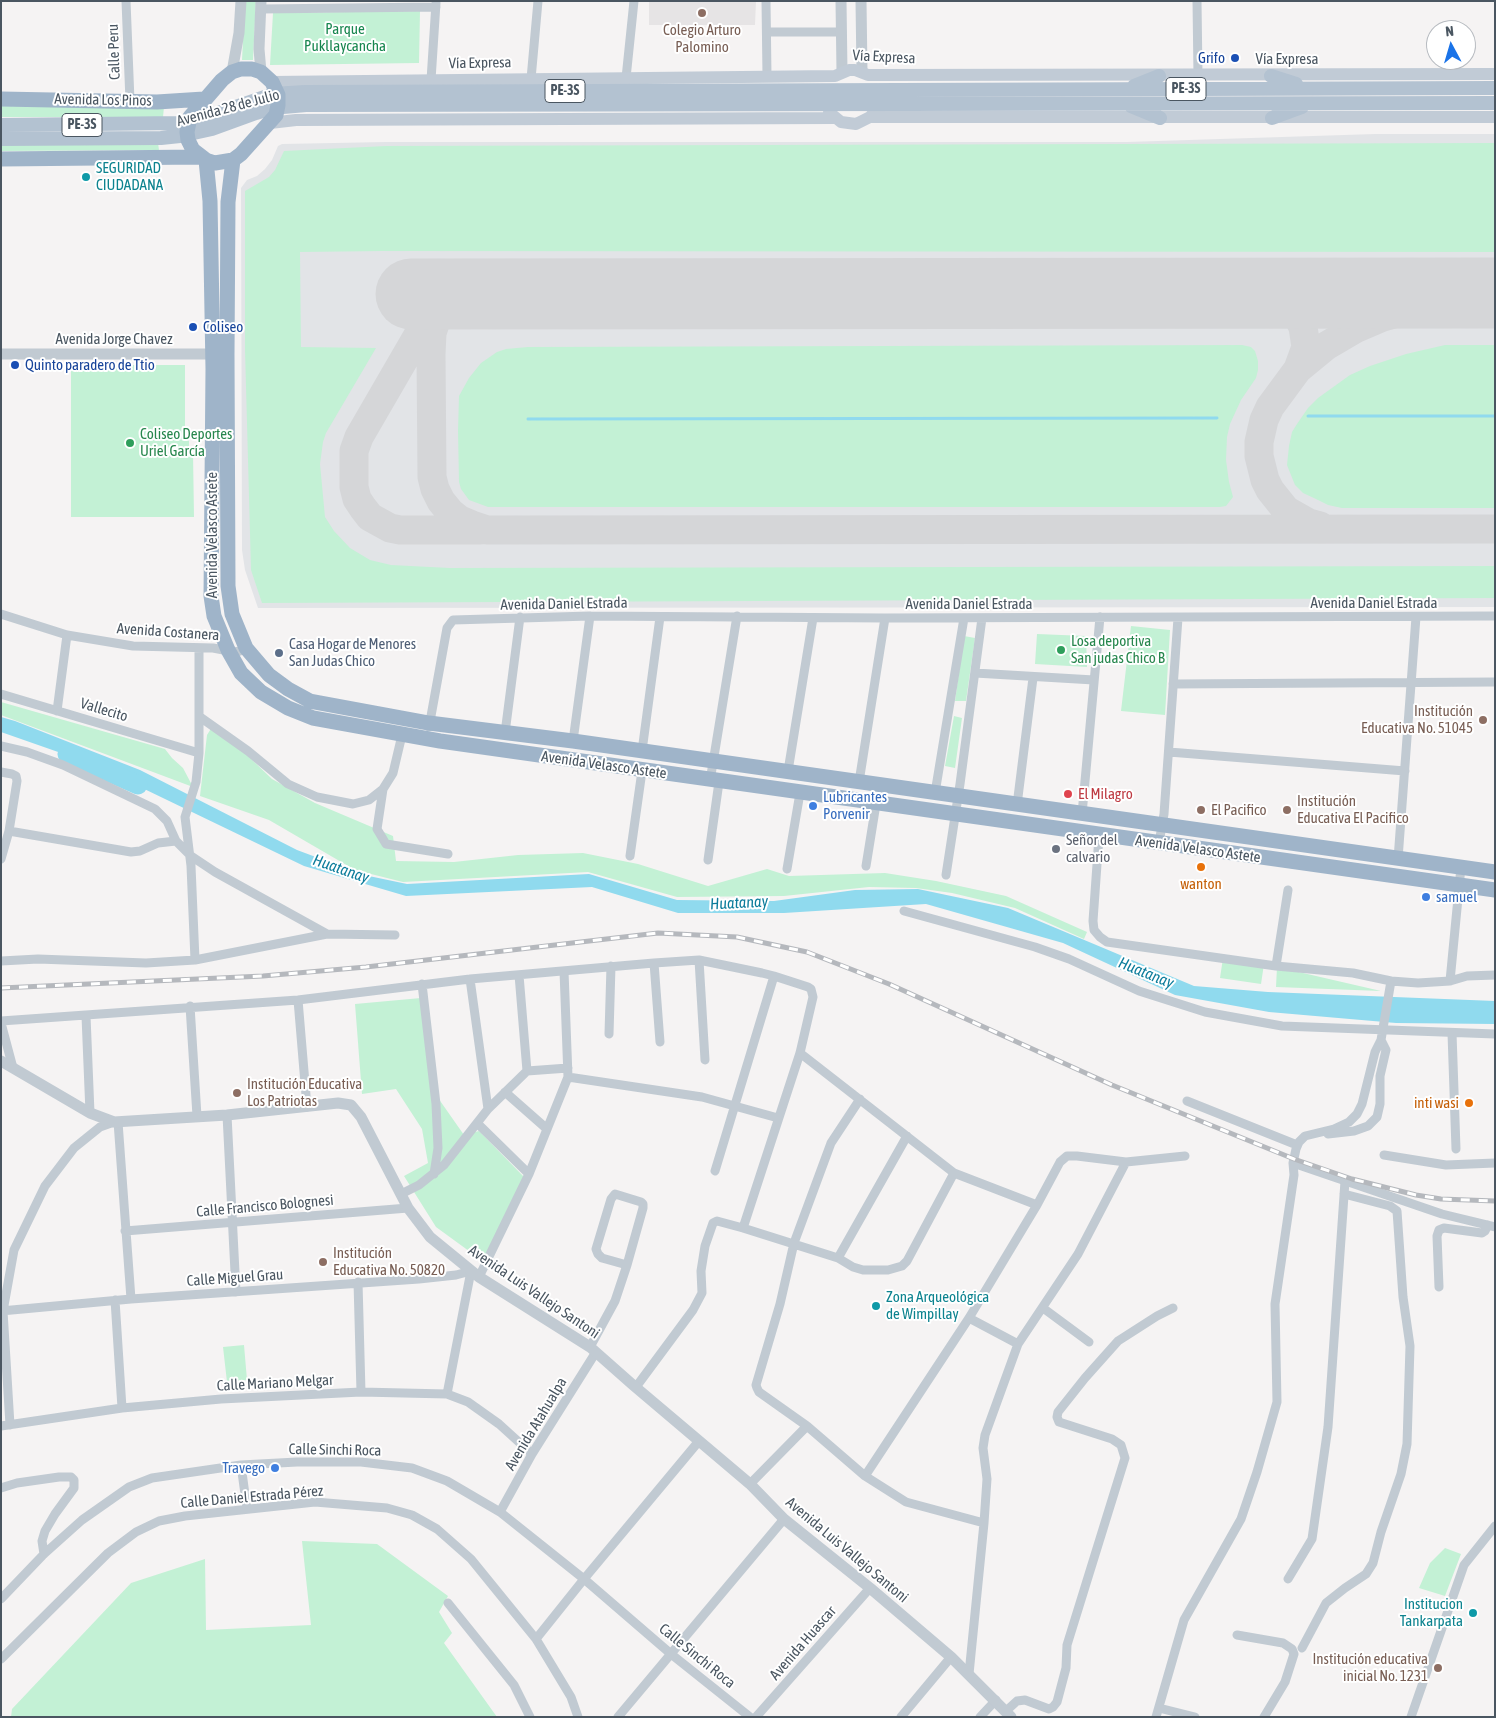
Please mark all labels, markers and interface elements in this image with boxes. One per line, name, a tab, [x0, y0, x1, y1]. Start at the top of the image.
marker: Colegio Arturo Palomino	[696, 7, 708, 19]
park label: Parque Pukllaycancha	[304, 20, 386, 55]
north arrow	[1426, 20, 1476, 70]
place label: Colegio Arturo Palomino	[663, 21, 741, 56]
text: N	[1445, 23, 1454, 39]
street label: Calle Peru	[104, 24, 124, 80]
street label: Vía Expresa	[852, 46, 916, 68]
place label: Grifo	[1198, 49, 1225, 67]
street label: Vía Expresa	[1256, 50, 1318, 68]
marker: Grifo	[1229, 52, 1241, 64]
street label: Vía Expresa	[448, 53, 512, 73]
road number: PE-3S	[1166, 78, 1206, 100]
road number: PE-3S	[545, 80, 585, 102]
street label: Avenida 28 de Julio	[175, 86, 281, 130]
street label: Avenida Los Pinos	[54, 90, 152, 110]
road number: PE-3S	[62, 114, 102, 136]
place label: SEGURIDAD CIUDADANA	[96, 159, 163, 194]
marker: SEGURIDAD CIUDADANA	[80, 171, 92, 183]
place label: Coliseo	[203, 318, 243, 336]
marker: Coliseo	[187, 321, 199, 333]
street label: Avenida Jorge Chavez	[55, 330, 173, 348]
place label: Quinto paradero de Ttio	[25, 356, 155, 374]
marker: Quinto paradero de Ttio	[9, 359, 21, 371]
place label: Coliseo Deportes Uriel García	[140, 425, 232, 460]
marker: Coliseo Deportes Uriel García	[124, 437, 136, 449]
street label: Avenida Velasco Astete	[203, 472, 221, 598]
street label: Avenida Daniel Estrada	[500, 594, 628, 614]
street label: Avenida Daniel Estrada	[1310, 594, 1438, 612]
street label: Avenida Daniel Estrada	[905, 595, 1033, 613]
street label: Avenida Costanera	[116, 619, 220, 645]
place label: Losa deportiva San judas Chico B	[1071, 632, 1165, 667]
place label: Casa Hogar de Menores San Judas Chico	[289, 635, 416, 670]
marker: Losa deportiva San judas Chico B	[1055, 644, 1067, 656]
marker: Casa Hogar de Menores San Judas Chico	[273, 647, 285, 659]
street label: Vallecito	[78, 694, 130, 726]
place label: Institución Educativa No. 51045	[1361, 702, 1473, 737]
marker: Institución Educativa No. 51045	[1477, 714, 1489, 726]
street label: Avenida Velasco Astete	[540, 747, 668, 783]
place label: El Milagro	[1078, 785, 1133, 803]
place label: Lubricantes Porvenir	[823, 788, 887, 823]
marker: El Milagro	[1062, 788, 1074, 800]
place label: Institución Educativa El Pacifico	[1297, 792, 1409, 827]
marker: Lubricantes Porvenir	[807, 800, 819, 812]
place label: El Pacifico	[1211, 801, 1267, 819]
marker: El Pacifico	[1195, 804, 1207, 816]
marker: Institución Educativa El Pacifico	[1281, 804, 1293, 816]
place label: Señor del calvario	[1066, 831, 1118, 866]
street label: Avenida Velasco Astete	[1134, 831, 1262, 867]
marker: Señor del calvario	[1050, 843, 1062, 855]
water label: Huatanay	[310, 850, 372, 888]
marker: wanton	[1195, 861, 1207, 873]
place label: wanton	[1180, 875, 1222, 893]
place label: samuel	[1436, 888, 1477, 906]
marker: samuel	[1420, 891, 1432, 903]
water label: Huatanay	[709, 892, 769, 914]
water label: Huatanay	[1115, 953, 1177, 993]
place label: Institución Educativa Los Patriotas	[247, 1075, 362, 1110]
marker: Institución Educativa Los Patriotas	[231, 1087, 243, 1099]
place label: inti wasi	[1414, 1094, 1459, 1112]
marker: inti wasi	[1463, 1097, 1475, 1109]
street label: Calle Francisco Bolognesi	[196, 1191, 334, 1221]
street label: Avenida Luis Vallejo Santoni	[465, 1241, 603, 1343]
place label: Institución Educativa No. 50820	[333, 1244, 445, 1279]
marker: Institución Educativa No. 50820	[317, 1256, 329, 1268]
street label: Calle Miguel Grau	[186, 1266, 284, 1290]
place label: Zona Arqueológica de Wimpillay	[886, 1288, 989, 1323]
marker: Zona Arqueológica de Wimpillay	[870, 1300, 882, 1312]
street label: Calle Mariano Melgar	[216, 1371, 334, 1395]
street label: Avenida Atahualpa	[501, 1374, 571, 1474]
street label: Calle Sinchi Roca	[288, 1440, 382, 1460]
place label: Travego	[222, 1459, 265, 1477]
marker: Travego	[269, 1462, 281, 1474]
street label: Calle Daniel Estrada Pérez	[180, 1482, 324, 1512]
street label: Avenida Luis Vallejo Santoni	[782, 1493, 912, 1607]
place label: Institucion Tankarpata	[1400, 1595, 1463, 1630]
street label: Avenida Huascar	[766, 1602, 840, 1684]
marker: Institucion Tankarpata	[1467, 1607, 1479, 1619]
street label: Calle Sinchi Roca	[655, 1620, 739, 1692]
place label: Institución educativa inicial No. 1231	[1313, 1650, 1428, 1685]
marker: Institución educativa inicial No. 1231	[1432, 1662, 1444, 1674]

